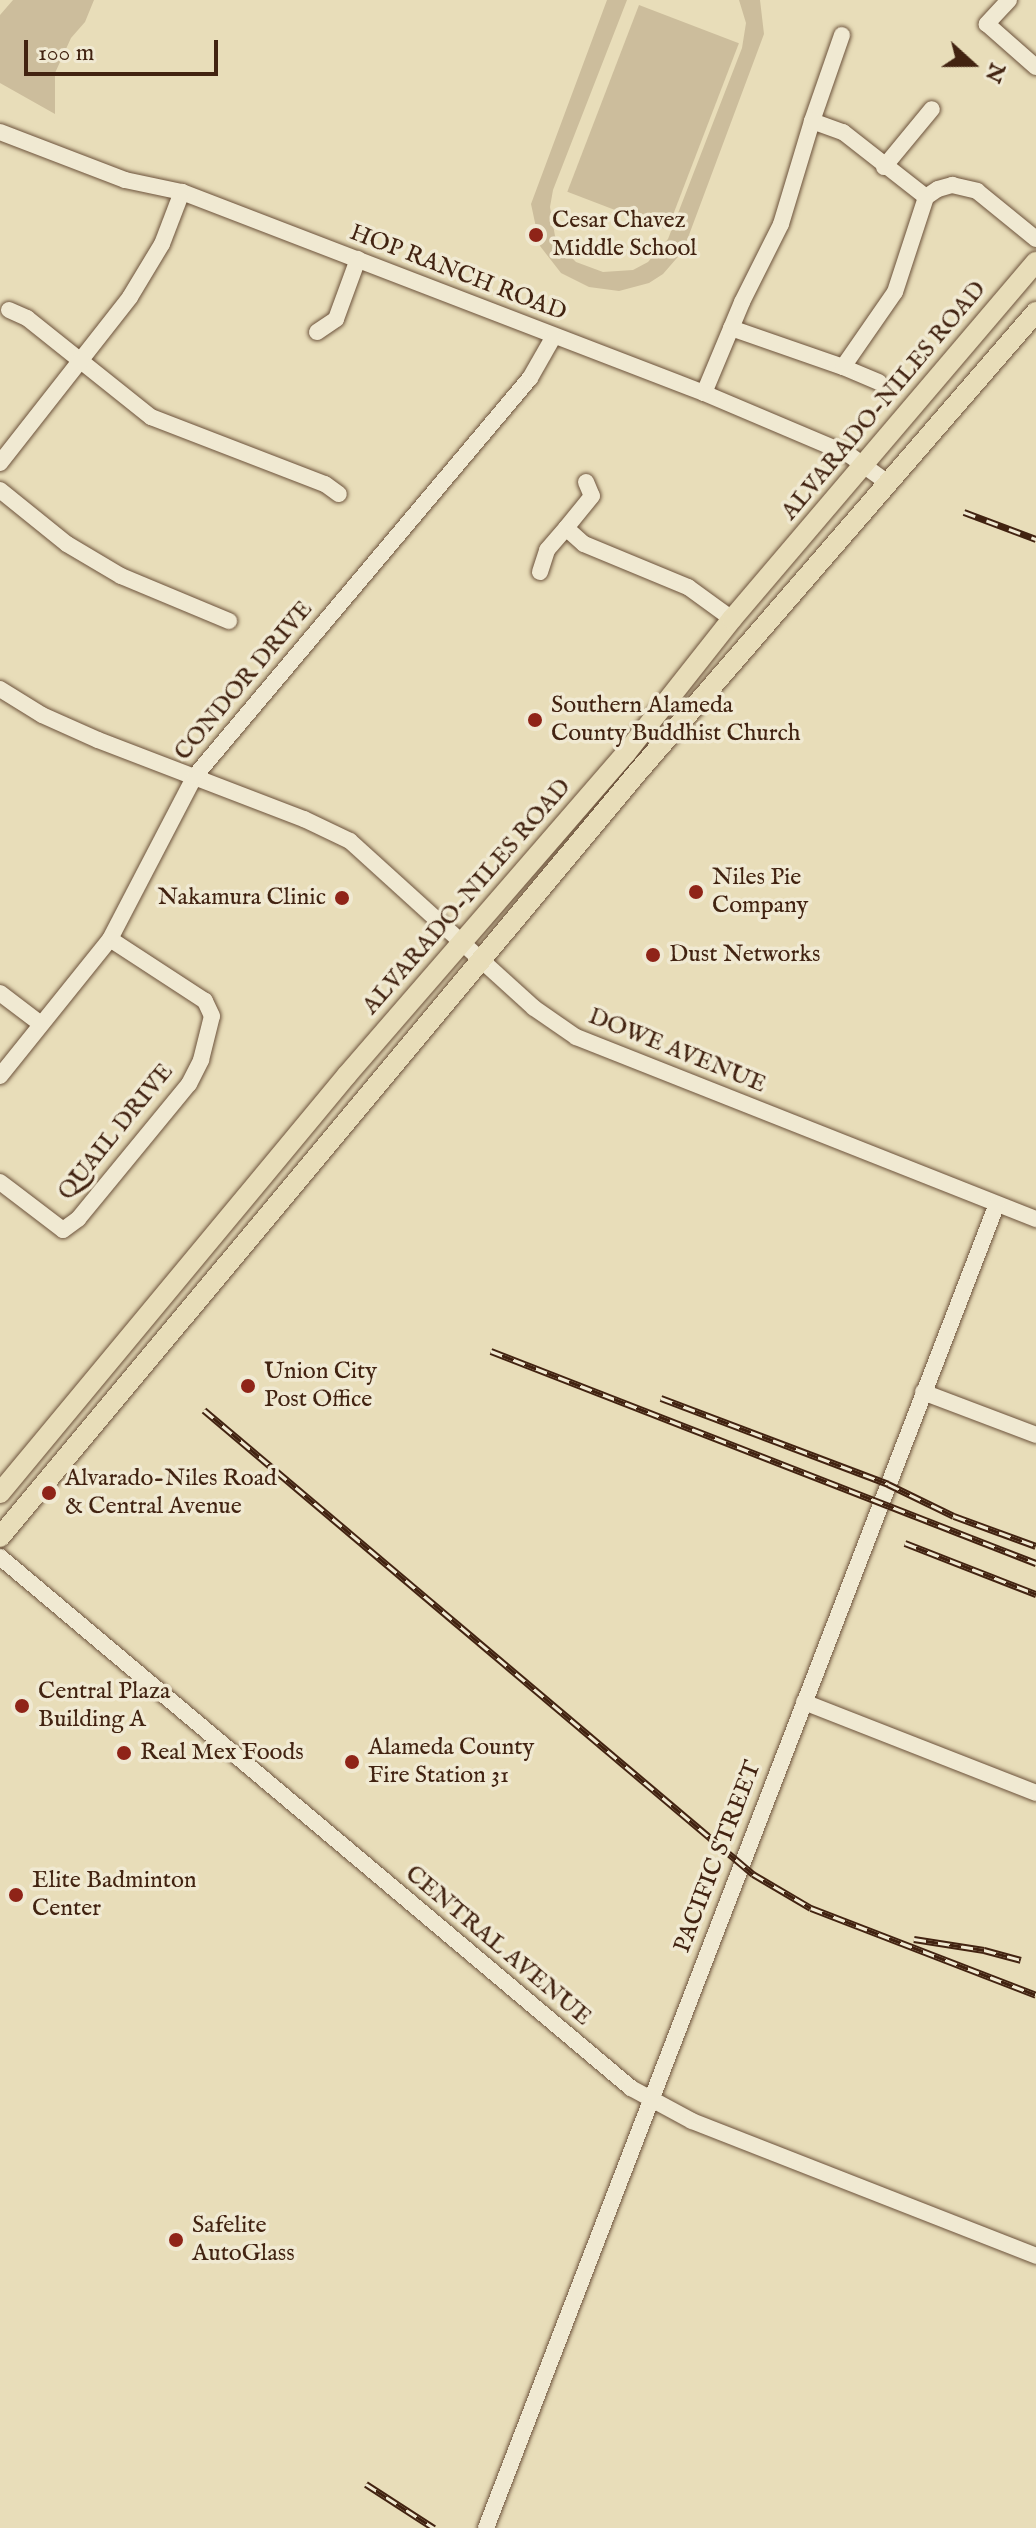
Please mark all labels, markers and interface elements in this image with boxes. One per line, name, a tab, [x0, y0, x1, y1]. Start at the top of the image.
scale bar	[28, 24, 222, 74]
north arrow	[932, 24, 1012, 104]
text: 100 m	[38, 38, 94, 69]
text: N	[978, 59, 1011, 87]
place label: Cesar Chavez Middle School	[552, 207, 697, 263]
street label: HOP RANCH ROAD	[346, 218, 570, 328]
marker: Cesar Chavez Middle School	[527, 226, 545, 244]
street label: ALVARADO-NILES ROAD	[776, 276, 992, 526]
street label: CONDOR DRIVE	[169, 595, 319, 767]
place label: Southern Alameda County Buddhist Church	[551, 692, 801, 748]
marker: Southern Alameda County Buddhist Church	[526, 711, 544, 729]
street label: ALVARADO-NILES ROAD	[357, 773, 577, 1021]
place label: Niles Pie Company	[712, 864, 808, 920]
marker: Niles Pie Company	[687, 883, 705, 901]
place label: Nakamura Clinic	[158, 884, 326, 912]
marker: Nakamura Clinic	[333, 889, 351, 907]
place label: Dust Networks	[669, 941, 820, 969]
marker: Dust Networks	[644, 946, 662, 964]
street label: DOWE AVENUE	[584, 1002, 770, 1100]
street label: QUAIL DRIVE	[52, 1058, 180, 1206]
place label: Union City Post Office	[264, 1358, 377, 1414]
marker: Union City Post Office	[239, 1377, 257, 1395]
place label: Alvarado-Niles Road & Central Avenue	[65, 1465, 277, 1521]
marker: Alvarado-Niles Road & Central Avenue	[40, 1484, 58, 1502]
place label: Central Plaza Building A	[38, 1678, 170, 1734]
marker: Central Plaza Building A	[13, 1697, 31, 1715]
place label: Alameda County Fire Station 31	[368, 1734, 534, 1790]
place label: Real Mex Foods	[140, 1739, 304, 1767]
marker: Real Mex Foods	[115, 1744, 133, 1762]
marker: Alameda County Fire Station 31	[343, 1753, 361, 1771]
street label: PACIFIC STREET	[668, 1757, 768, 1957]
street label: CENTRAL AVENUE	[399, 1860, 597, 2032]
place label: Elite Badminton Center	[32, 1867, 197, 1923]
marker: Elite Badminton Center	[7, 1886, 25, 1904]
place label: Safelite AutoGlass	[192, 2212, 295, 2268]
marker: Safelite AutoGlass	[167, 2231, 185, 2249]

